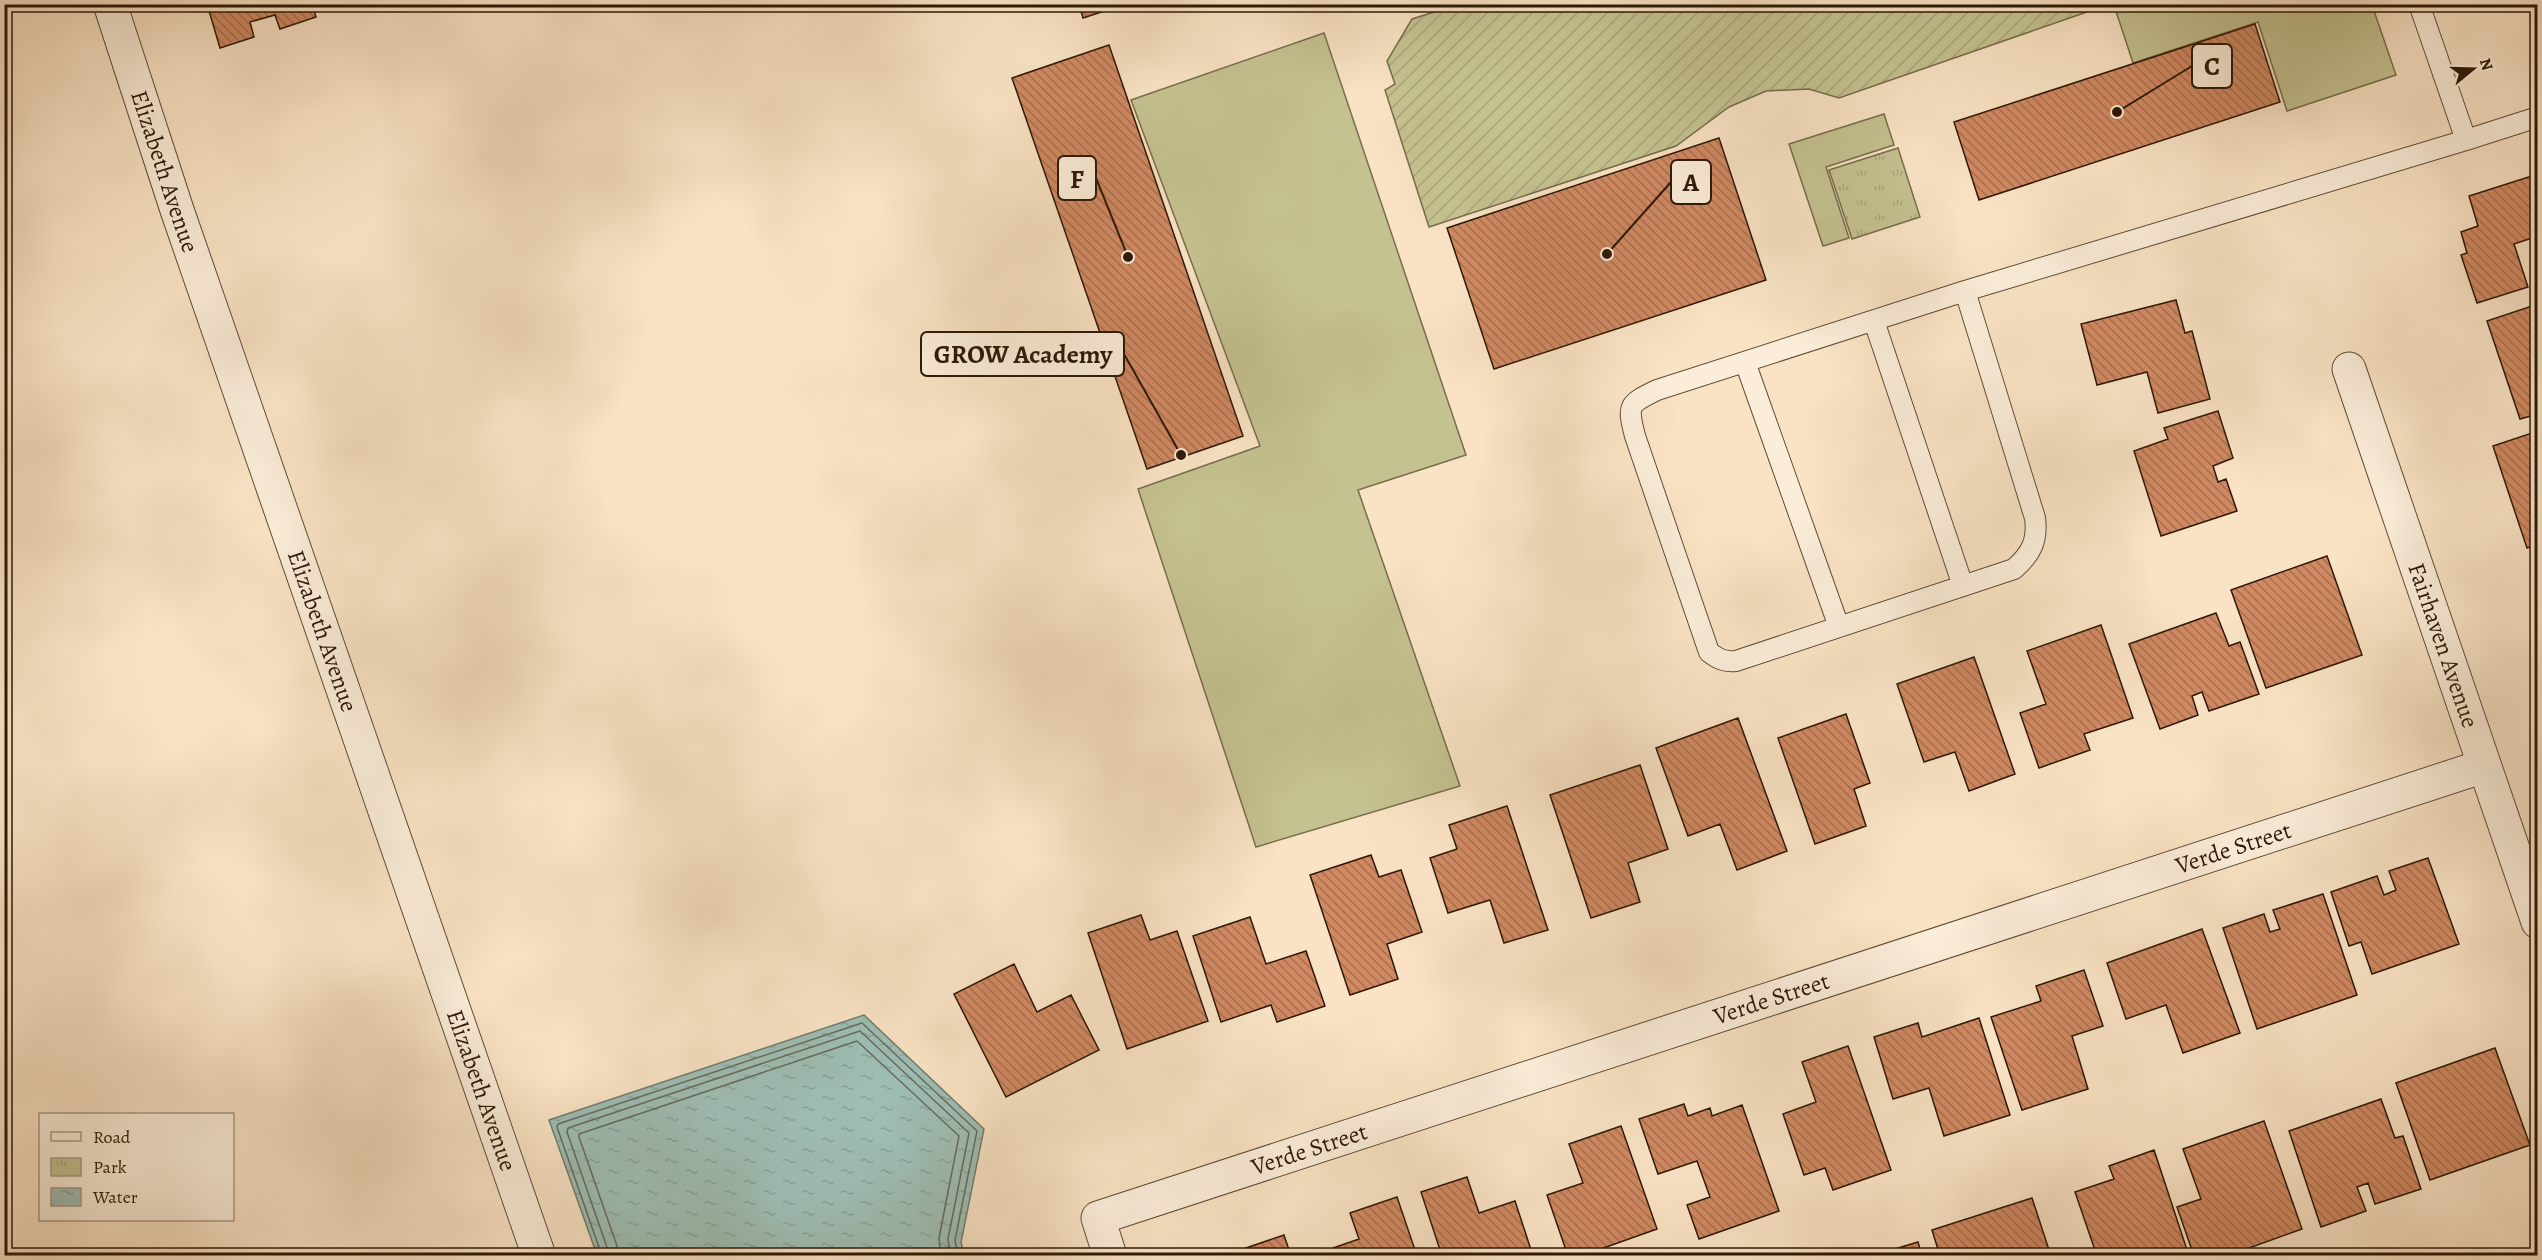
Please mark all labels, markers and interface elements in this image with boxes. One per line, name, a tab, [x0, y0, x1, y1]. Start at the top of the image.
north arrow	[2443, 39, 2503, 99]
callout: C	[2192, 44, 2232, 88]
text: C	[2204, 49, 2220, 84]
text: N	[2474, 55, 2499, 74]
street label: Elizabeth Avenue	[123, 86, 206, 257]
callout: F	[1058, 156, 1096, 200]
callout: A	[1671, 160, 1711, 204]
text: F	[1070, 162, 1084, 197]
text: A	[1682, 165, 1700, 200]
callout: GROW Academy	[921, 332, 1124, 376]
text: GROW Academy	[934, 337, 1113, 372]
street label: Elizabeth Avenue	[280, 546, 365, 716]
street label: Fairhaven Avenue	[2400, 559, 2486, 732]
street label: Verde Street	[2170, 814, 2295, 882]
street label: Verde Street	[1708, 965, 1833, 1033]
street label: Elizabeth Avenue	[439, 1005, 524, 1175]
legend	[39, 1113, 234, 1221]
street label: Verde Street	[1246, 1115, 1371, 1183]
text: Road	[93, 1125, 131, 1149]
text: Park	[93, 1155, 127, 1179]
text: Water	[92, 1185, 138, 1209]

